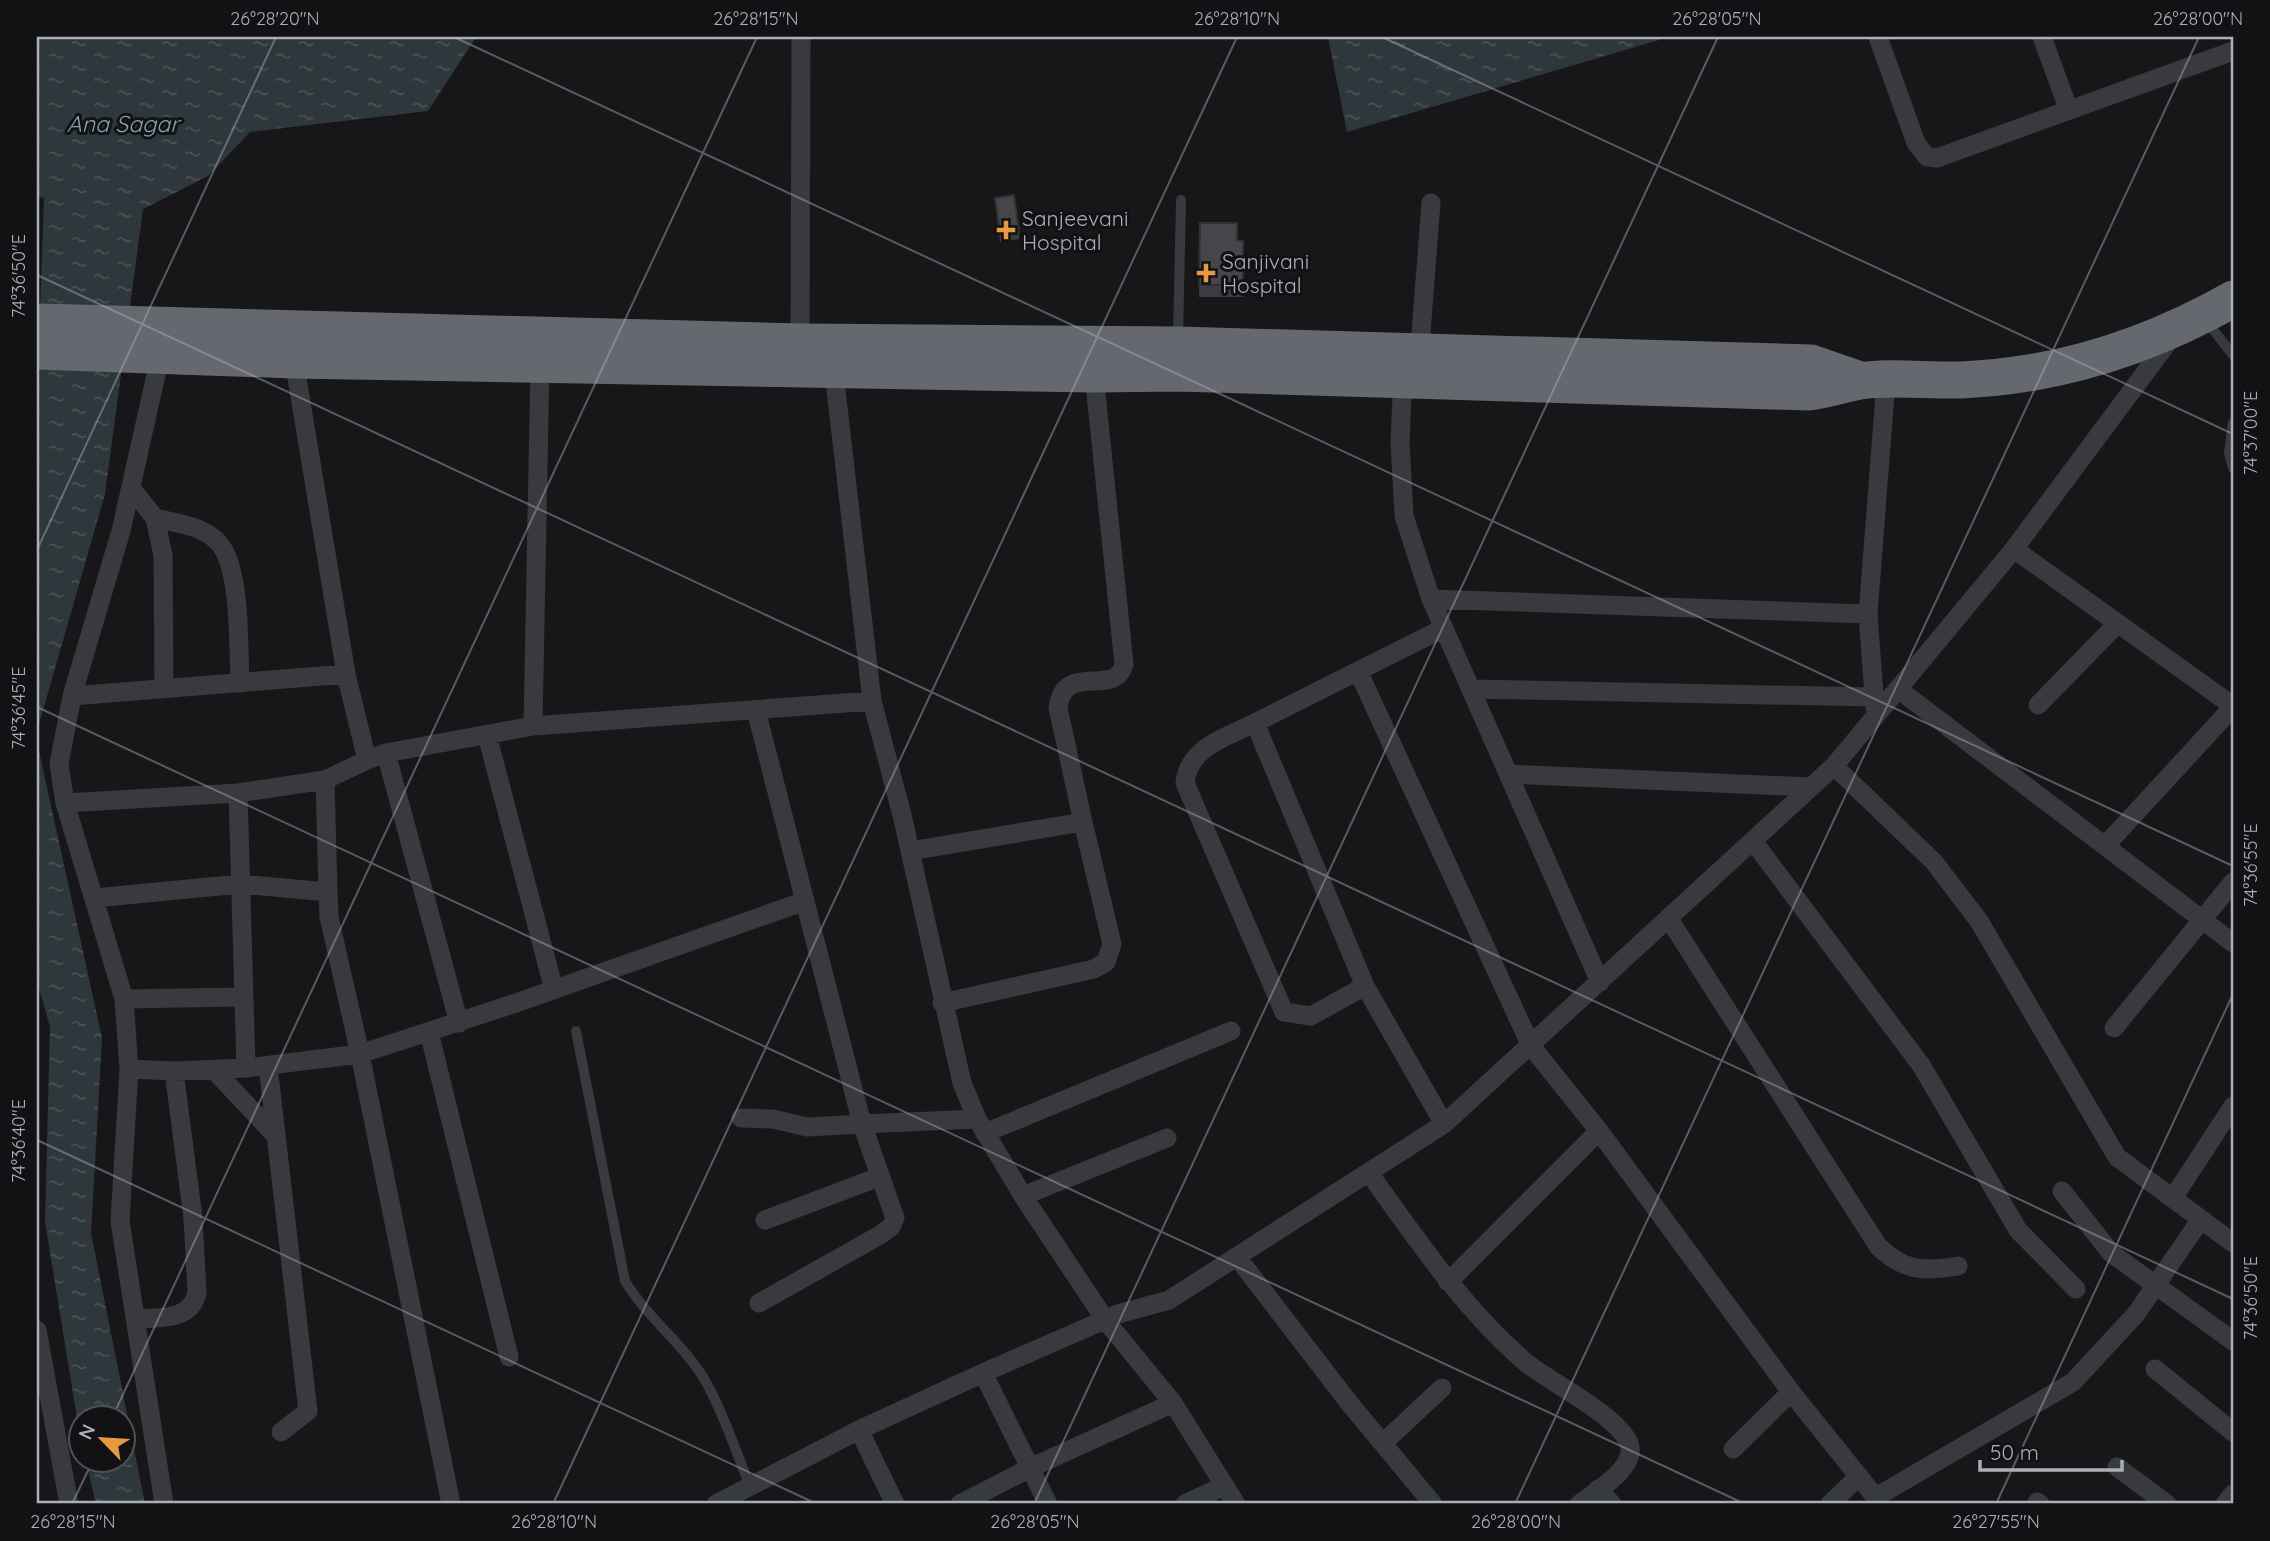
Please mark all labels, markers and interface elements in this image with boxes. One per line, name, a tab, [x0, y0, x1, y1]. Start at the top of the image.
text: 26°28'20"N	[230, 7, 320, 30]
text: 26°28'15"N	[713, 7, 799, 30]
text: 26°28'10"N	[1194, 7, 1280, 30]
text: 26°28'05"N	[1672, 7, 1762, 30]
text: 26°28'00"N	[2153, 7, 2243, 30]
water label: Ana Sagar	[67, 109, 182, 138]
place label: Sanjeevani Hospital	[1022, 205, 1128, 255]
marker: Sanjeevani Hospital	[996, 220, 1016, 240]
text: 74°36'50"E	[7, 234, 30, 318]
place label: Sanjivani Hospital	[1222, 248, 1309, 298]
marker: Sanjivani Hospital	[1196, 263, 1216, 283]
text: 74°37'00"E	[2239, 391, 2262, 475]
text: 74°36'45"E	[7, 666, 30, 750]
text: 74°36'55"E	[2239, 823, 2262, 907]
text: 74°36'40"E	[7, 1099, 30, 1183]
text: 74°36'50"E	[2239, 1256, 2262, 1340]
north arrow	[66, 1404, 136, 1474]
text: N	[73, 1420, 100, 1443]
scale bar	[1980, 1429, 2121, 1473]
text: 50 m	[1990, 1439, 2039, 1465]
text: 26°28'15"N	[30, 1510, 116, 1533]
text: 26°28'10"N	[511, 1510, 597, 1533]
text: 26°28'05"N	[990, 1510, 1080, 1533]
text: 26°28'00"N	[1471, 1510, 1561, 1533]
text: 26°27'55"N	[1952, 1510, 2040, 1533]

